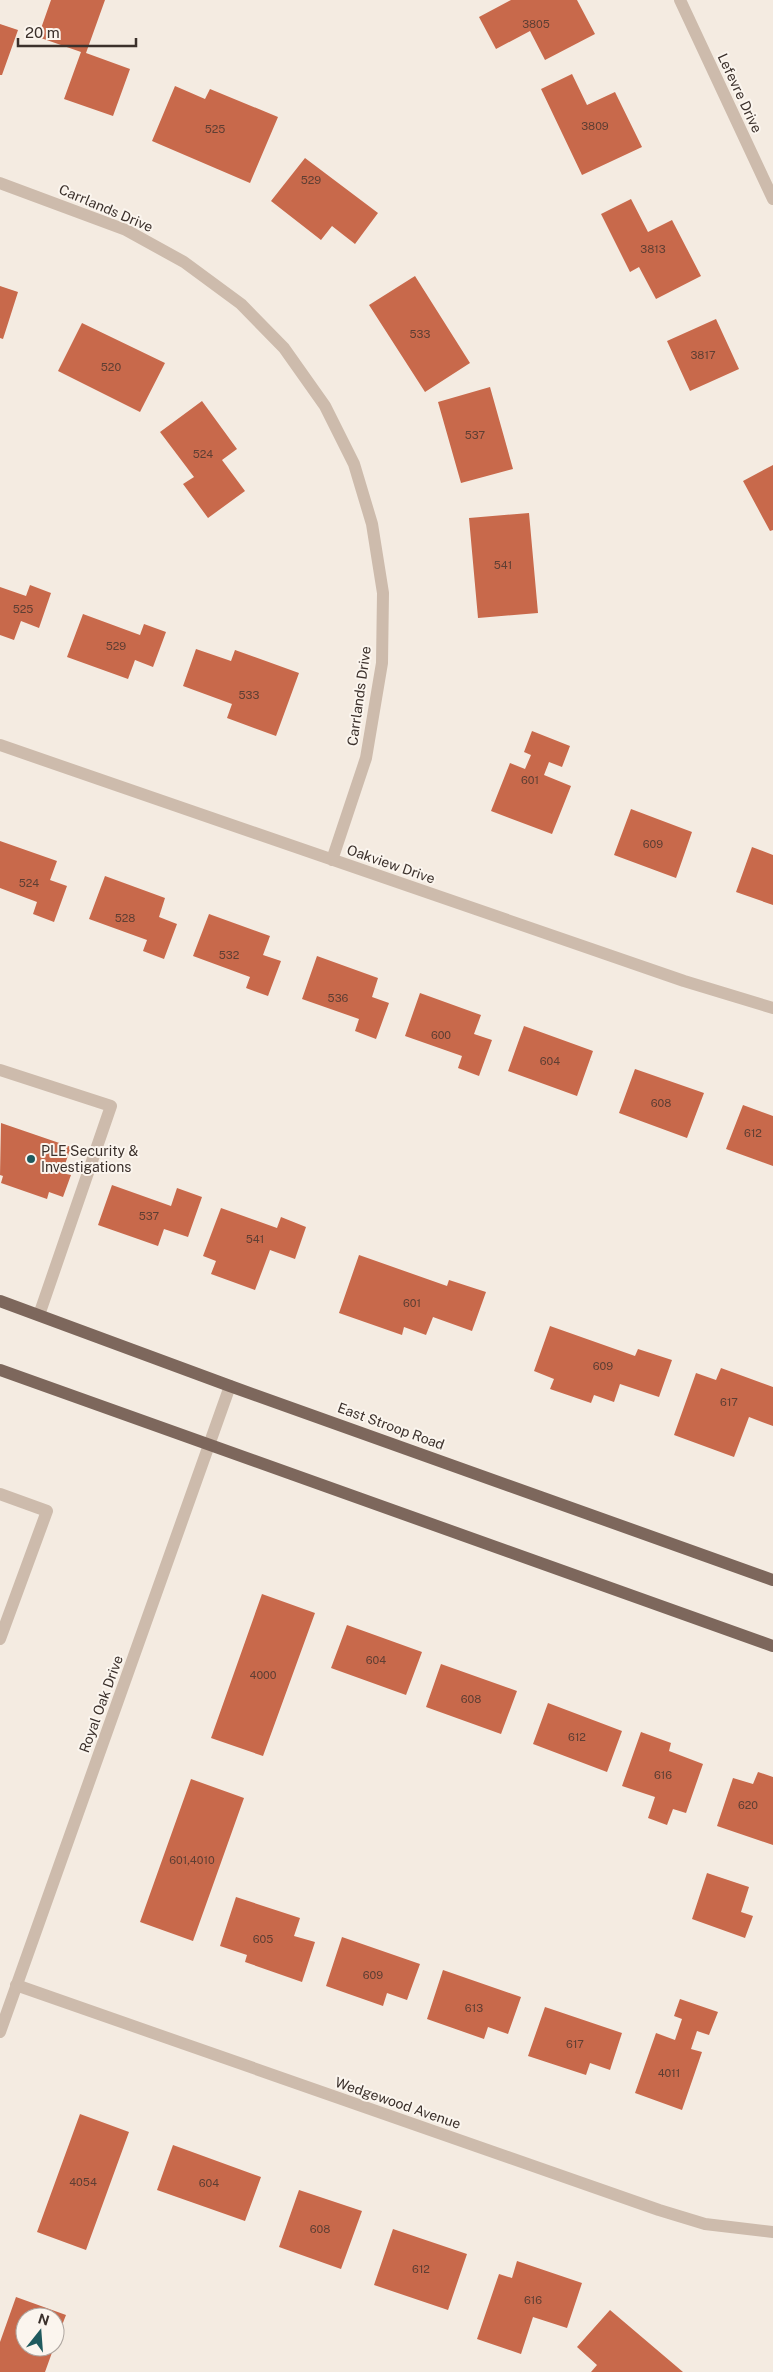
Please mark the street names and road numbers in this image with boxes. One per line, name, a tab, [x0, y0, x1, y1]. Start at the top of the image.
street label: Lefevre Drive	[715, 51, 765, 135]
street label: Carrlands Drive	[57, 181, 155, 235]
street label: Carrlands Drive	[344, 645, 374, 747]
street label: Oakview Drive	[345, 841, 437, 887]
street label: East Stroop Road	[335, 1399, 447, 1453]
street label: Royal Oak Drive	[76, 1653, 126, 1755]
street label: Wedgewood Avenue	[333, 2074, 463, 2132]

